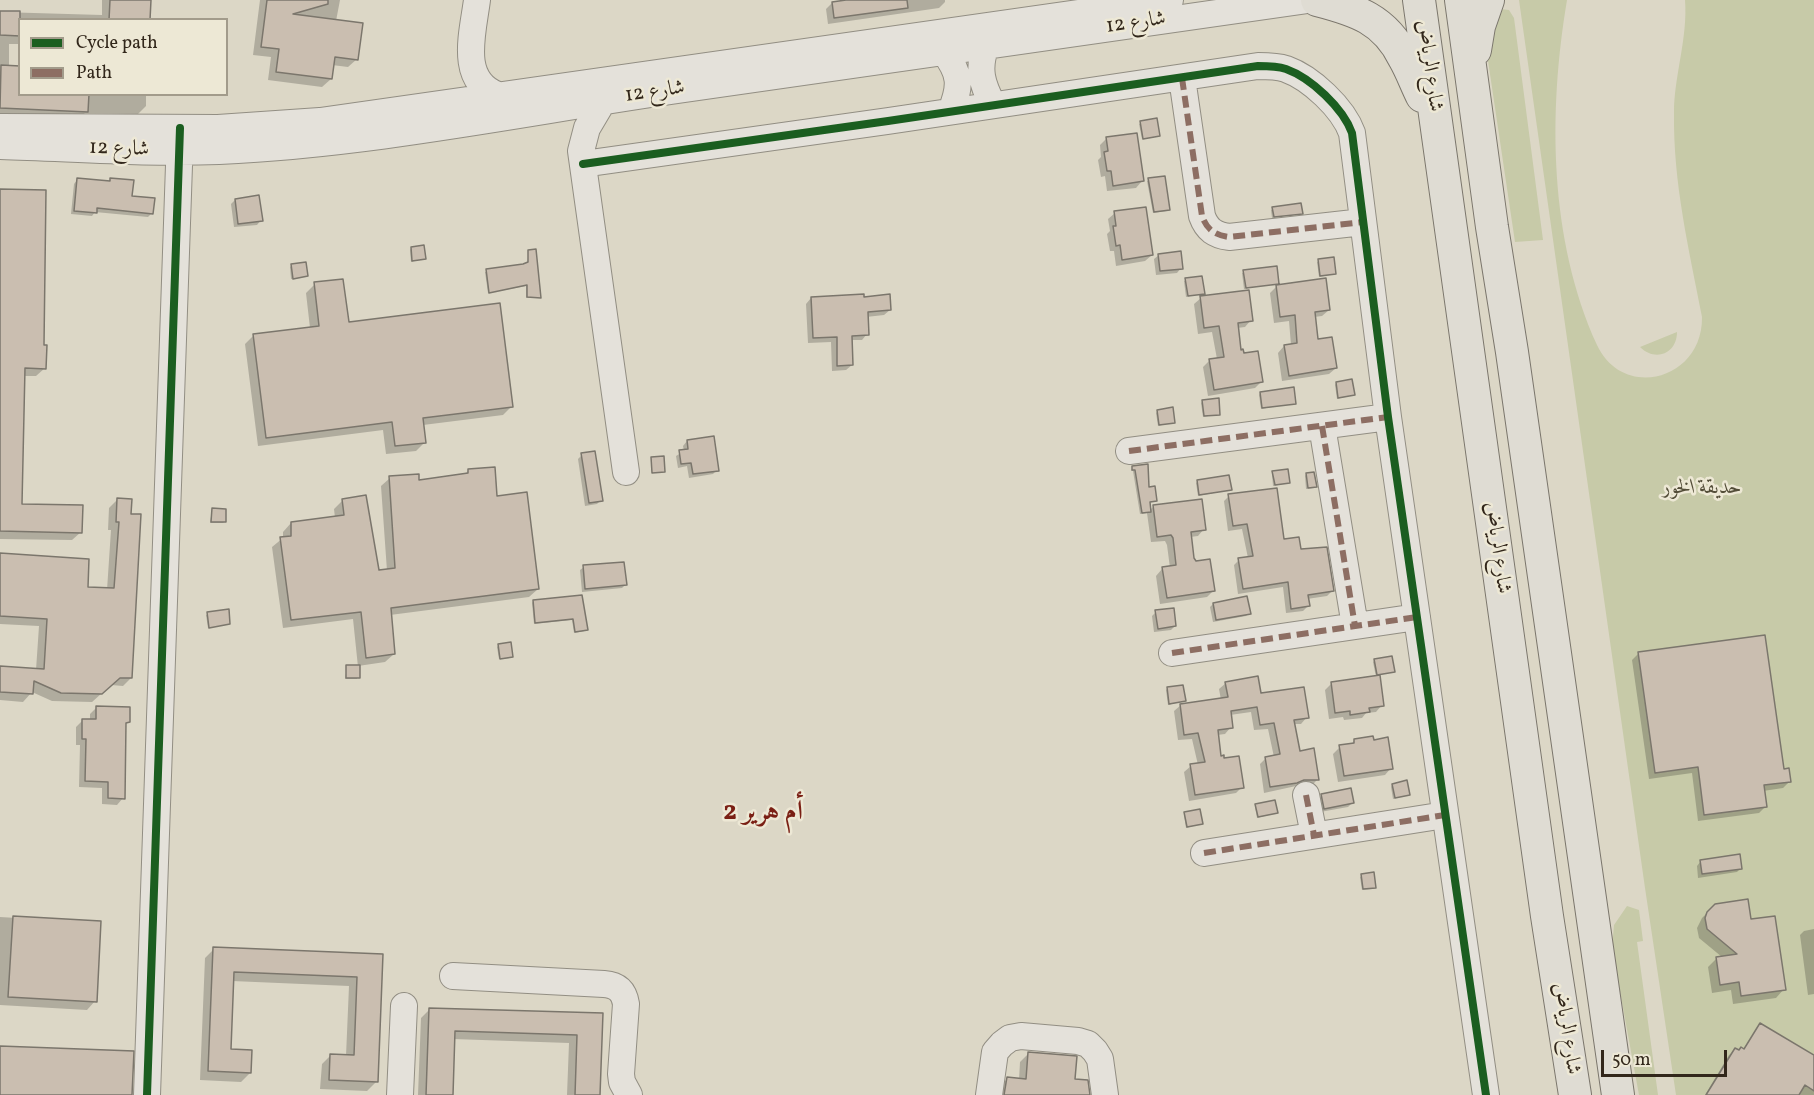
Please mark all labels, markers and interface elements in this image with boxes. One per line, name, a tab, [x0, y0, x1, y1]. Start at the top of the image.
street label: شارع 12	[1104, 7, 1168, 41]
legend	[18, 18, 228, 96]
street label: شارع الرياض	[1409, 18, 1447, 114]
text: Cycle path	[76, 31, 158, 56]
text: Path	[76, 61, 112, 86]
street label: شارع 12	[623, 76, 687, 110]
street label: شارع 12	[89, 136, 149, 164]
park label: حديقة الخور	[1662, 476, 1742, 502]
street label: شارع الرياض	[1477, 500, 1515, 596]
district label: أم هرير 2	[723, 798, 803, 830]
street label: شارع الرياض	[1545, 981, 1585, 1077]
scale bar	[1604, 1038, 1730, 1076]
text: 50 m	[1612, 1048, 1651, 1073]

